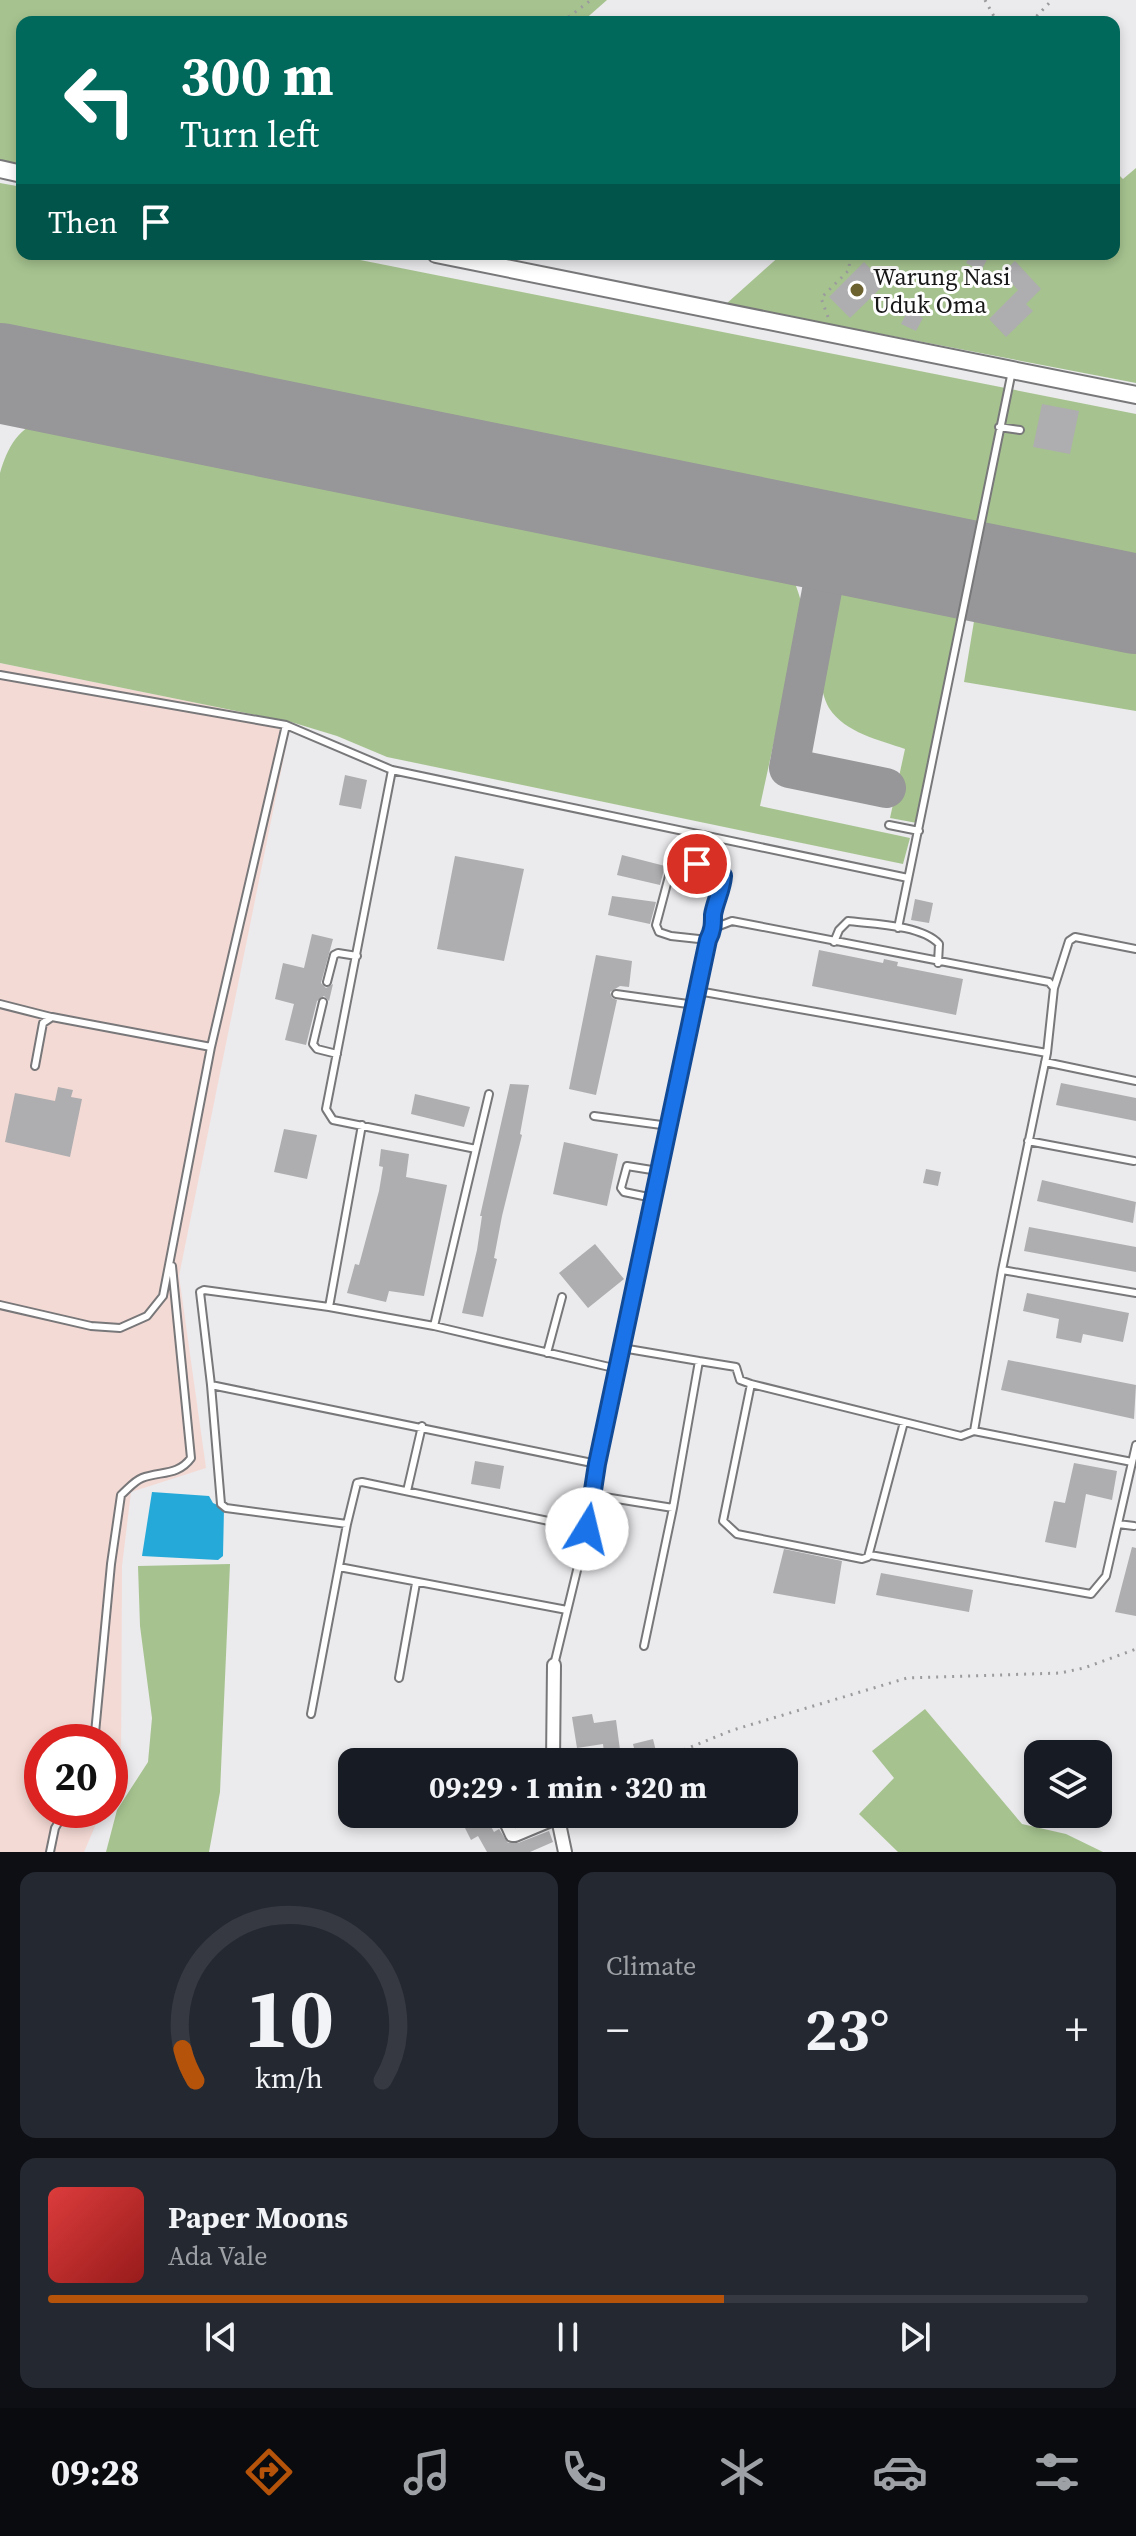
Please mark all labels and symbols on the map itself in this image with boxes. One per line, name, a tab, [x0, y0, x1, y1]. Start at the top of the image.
place label: Warung Nasi Uduk Oma	[873, 260, 1010, 321]
marker: Warung Nasi Uduk Oma	[848, 281, 866, 299]
pin	[663, 830, 731, 898]
position arrow	[545, 1487, 629, 1571]
speed limit sign: 20	[24, 1724, 128, 1828]

